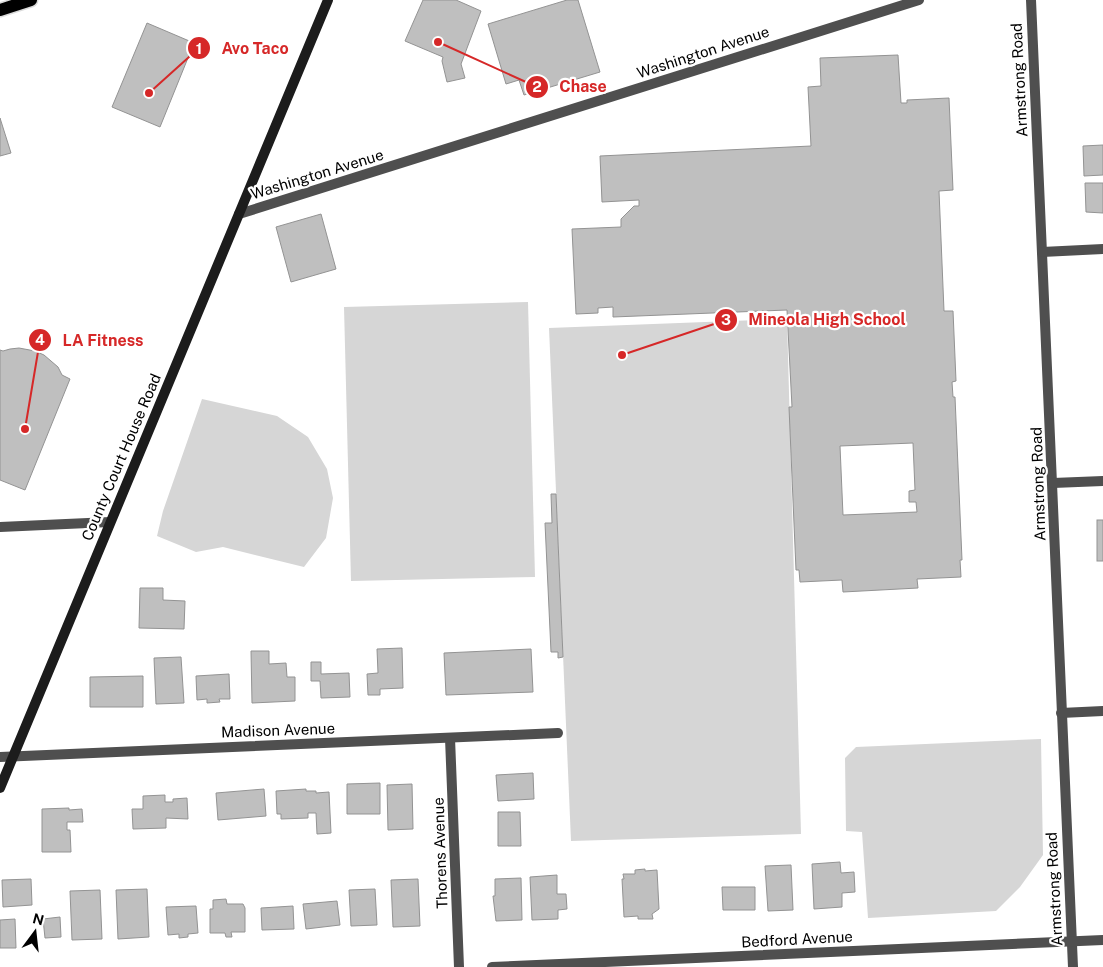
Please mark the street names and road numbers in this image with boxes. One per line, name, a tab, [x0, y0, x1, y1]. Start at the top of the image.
street label: Washington Avenue	[635, 23, 771, 81]
street label: Armstrong Road	[1008, 23, 1030, 137]
street label: Washington Avenue	[249, 146, 385, 202]
street label: County Court House Road	[78, 371, 164, 543]
street label: Armstrong Road	[1028, 427, 1048, 541]
street label: Madison Avenue	[221, 720, 335, 740]
street label: Thorens Avenue	[430, 797, 450, 909]
street label: Armstrong Road	[1043, 832, 1065, 946]
street label: Bedford Avenue	[741, 928, 853, 950]

